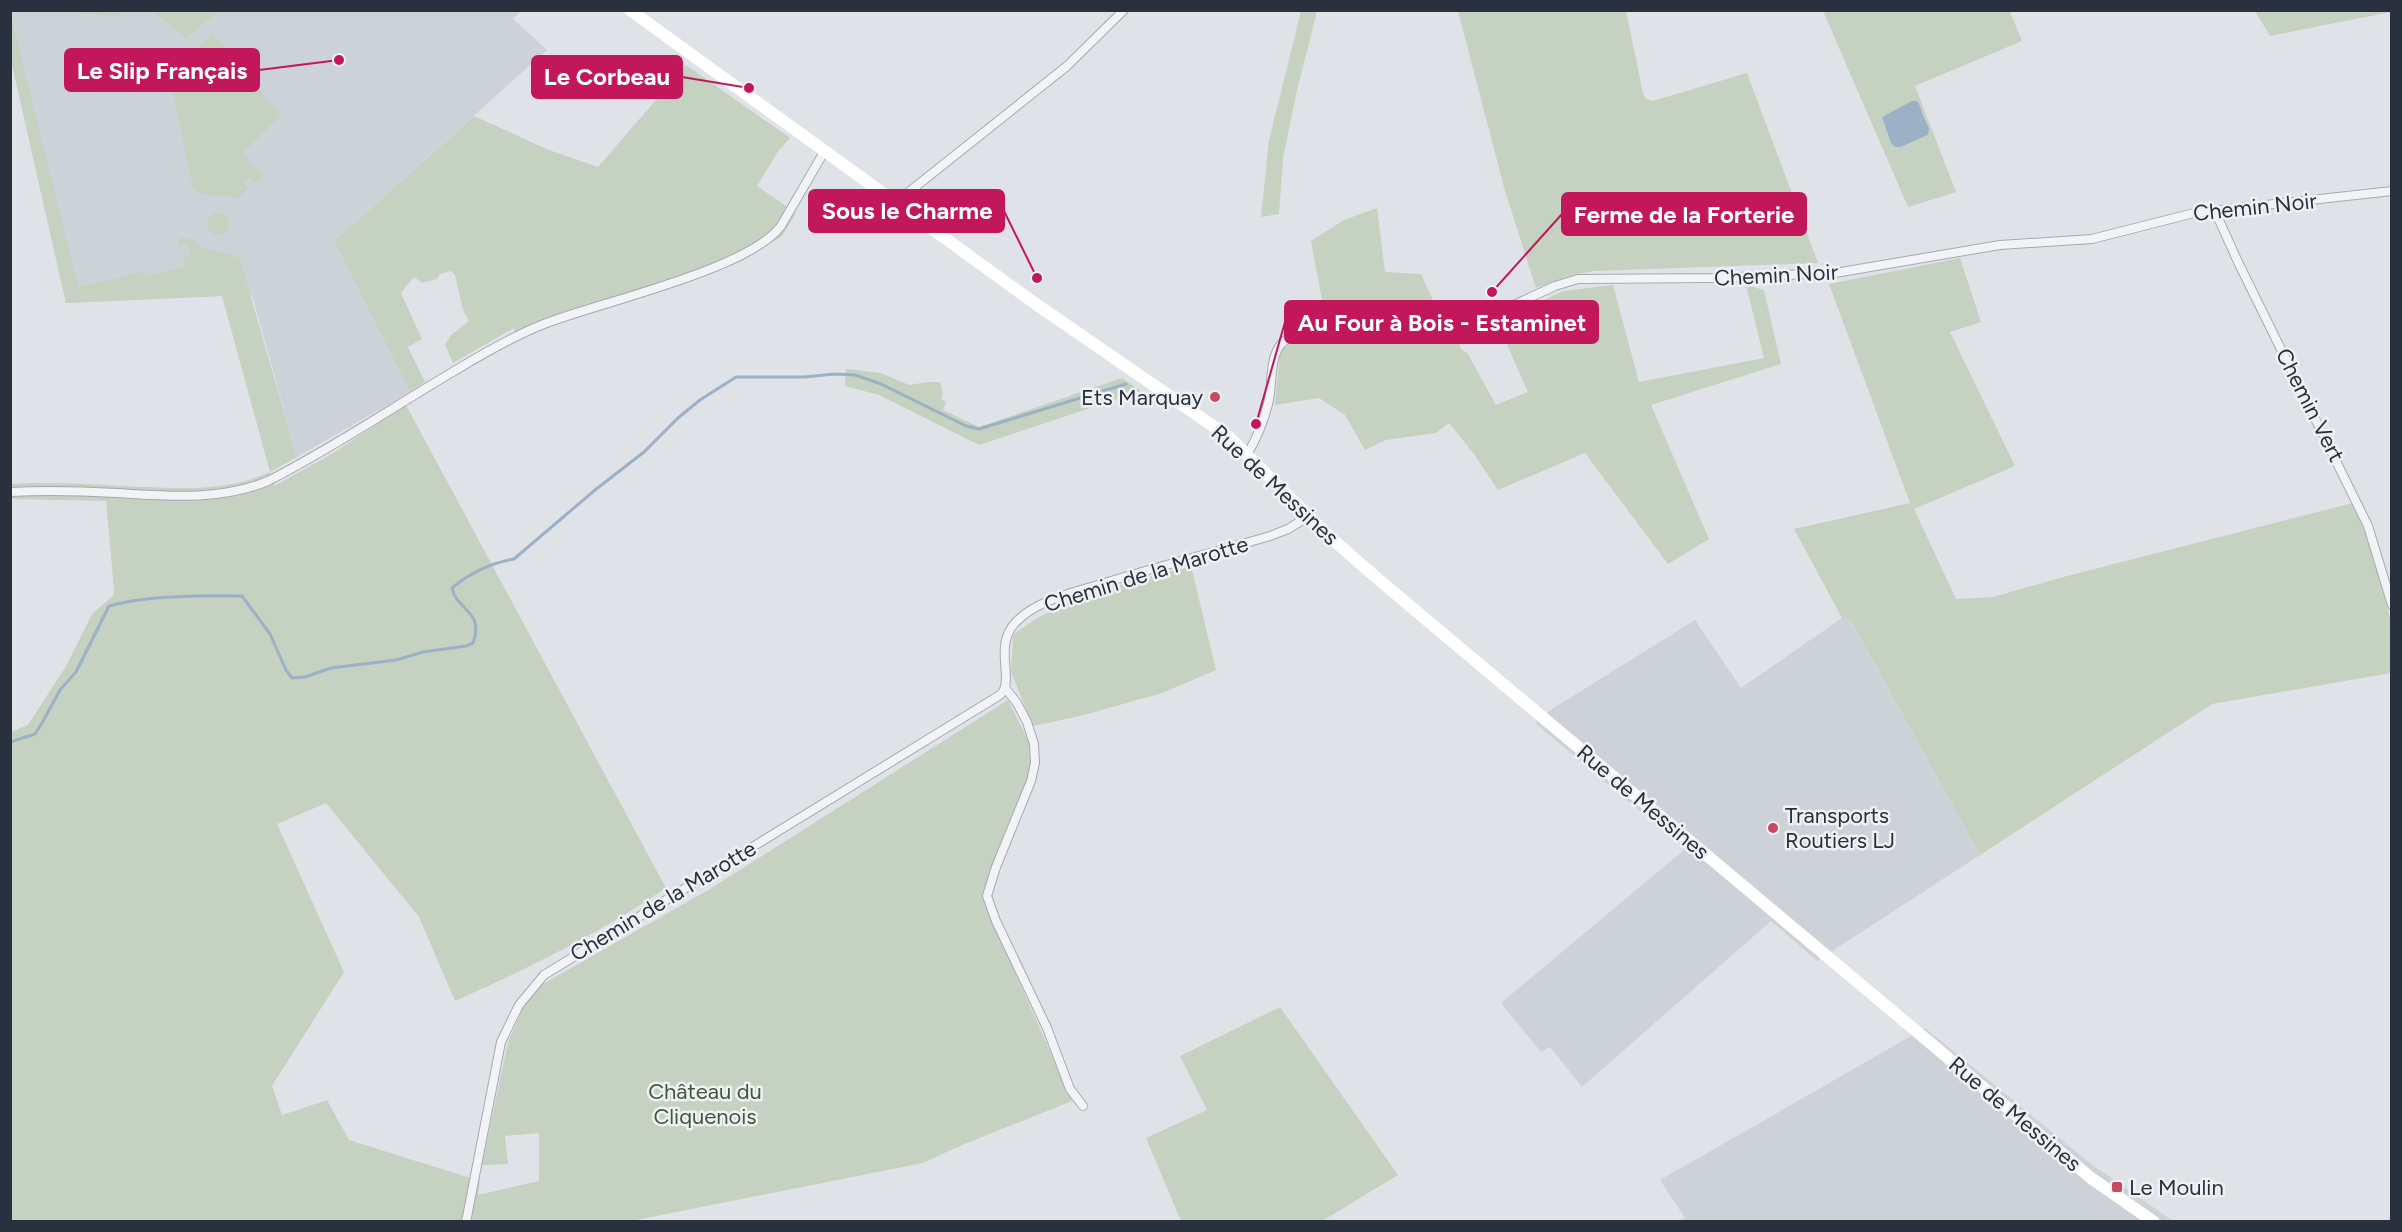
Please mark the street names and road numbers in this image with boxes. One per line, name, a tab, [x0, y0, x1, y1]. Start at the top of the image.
street label: Chemin Noir	[2192, 187, 2319, 227]
street label: Chemin Noir	[1713, 258, 1839, 292]
street label: Chemin Vert	[2270, 344, 2350, 466]
street label: Rue de Messines	[1206, 419, 1344, 551]
street label: Chemin de la Marotte	[1041, 530, 1251, 618]
street label: Rue de Messines	[1571, 739, 1715, 865]
street label: Chemin de la Marotte	[565, 835, 761, 967]
street label: Rue de Messines	[1943, 1051, 2087, 1177]

